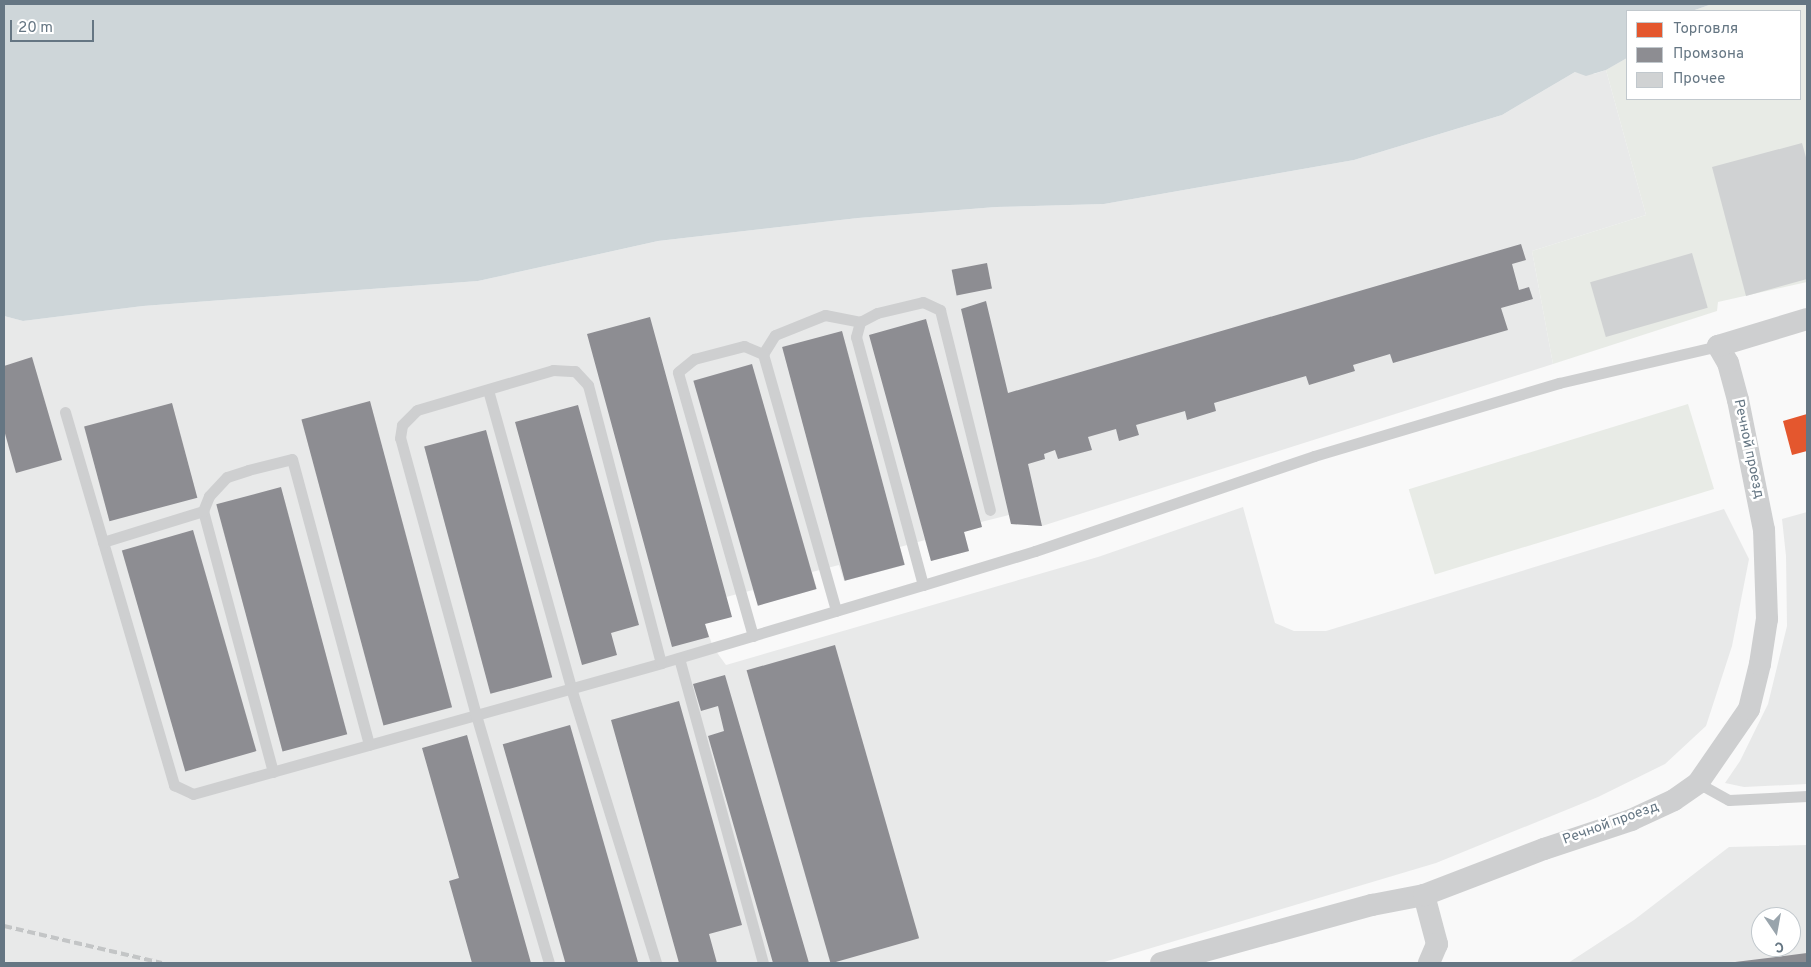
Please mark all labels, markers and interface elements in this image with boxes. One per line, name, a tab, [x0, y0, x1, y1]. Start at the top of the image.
scale bar	[12, 10, 96, 42]
legend	[1626, 10, 1801, 100]
text: 20 m	[18, 19, 53, 38]
text: Торговля	[1673, 20, 1738, 39]
text: Промзона	[1673, 45, 1744, 64]
text: Прочее	[1673, 70, 1725, 89]
street label: Речной проезд	[1729, 398, 1767, 500]
street label: Речной проезд	[1561, 799, 1661, 849]
north arrow	[1751, 907, 1801, 957]
text: С	[1773, 937, 1785, 955]

